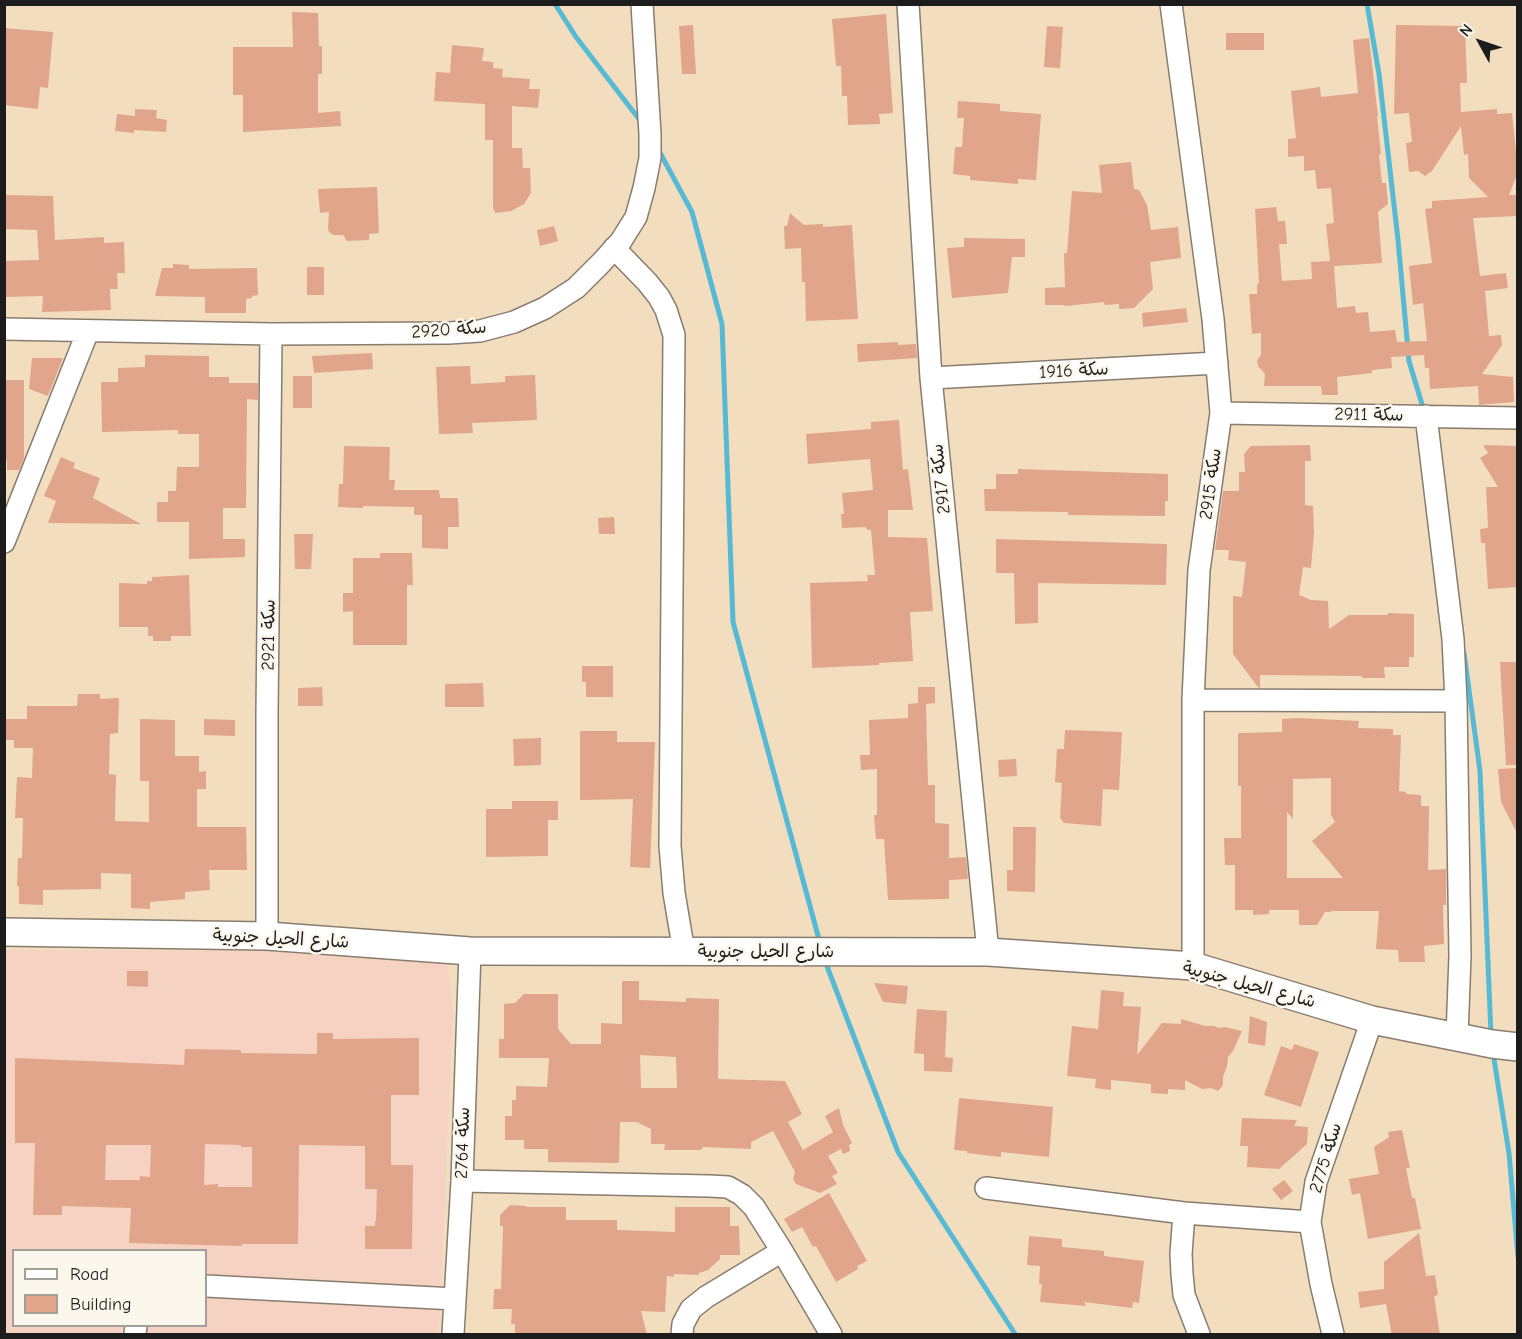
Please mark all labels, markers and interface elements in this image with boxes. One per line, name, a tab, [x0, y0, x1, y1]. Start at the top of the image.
north arrow	[1450, 12, 1510, 72]
text: N	[1456, 21, 1476, 40]
street label: سكة 2920	[411, 317, 487, 343]
street label: سكة 1916	[1039, 358, 1109, 384]
street label: سكة 2911	[1334, 404, 1404, 426]
street label: سكة 2917	[927, 443, 955, 515]
street label: سكة 2915	[1195, 447, 1227, 521]
street label: سكة 2921	[258, 599, 280, 671]
street label: شارع الحيل جنوبية	[212, 925, 350, 953]
street label: شارع الحيل جنوبية	[698, 941, 834, 963]
street label: شارع الحيل جنوبية	[1180, 957, 1318, 1013]
street label: سكة 2764	[451, 1107, 475, 1179]
street label: سكة 2775	[1305, 1120, 1347, 1196]
legend	[12, 1249, 207, 1327]
text: Road	[70, 1264, 109, 1285]
text: Building	[70, 1294, 132, 1315]

